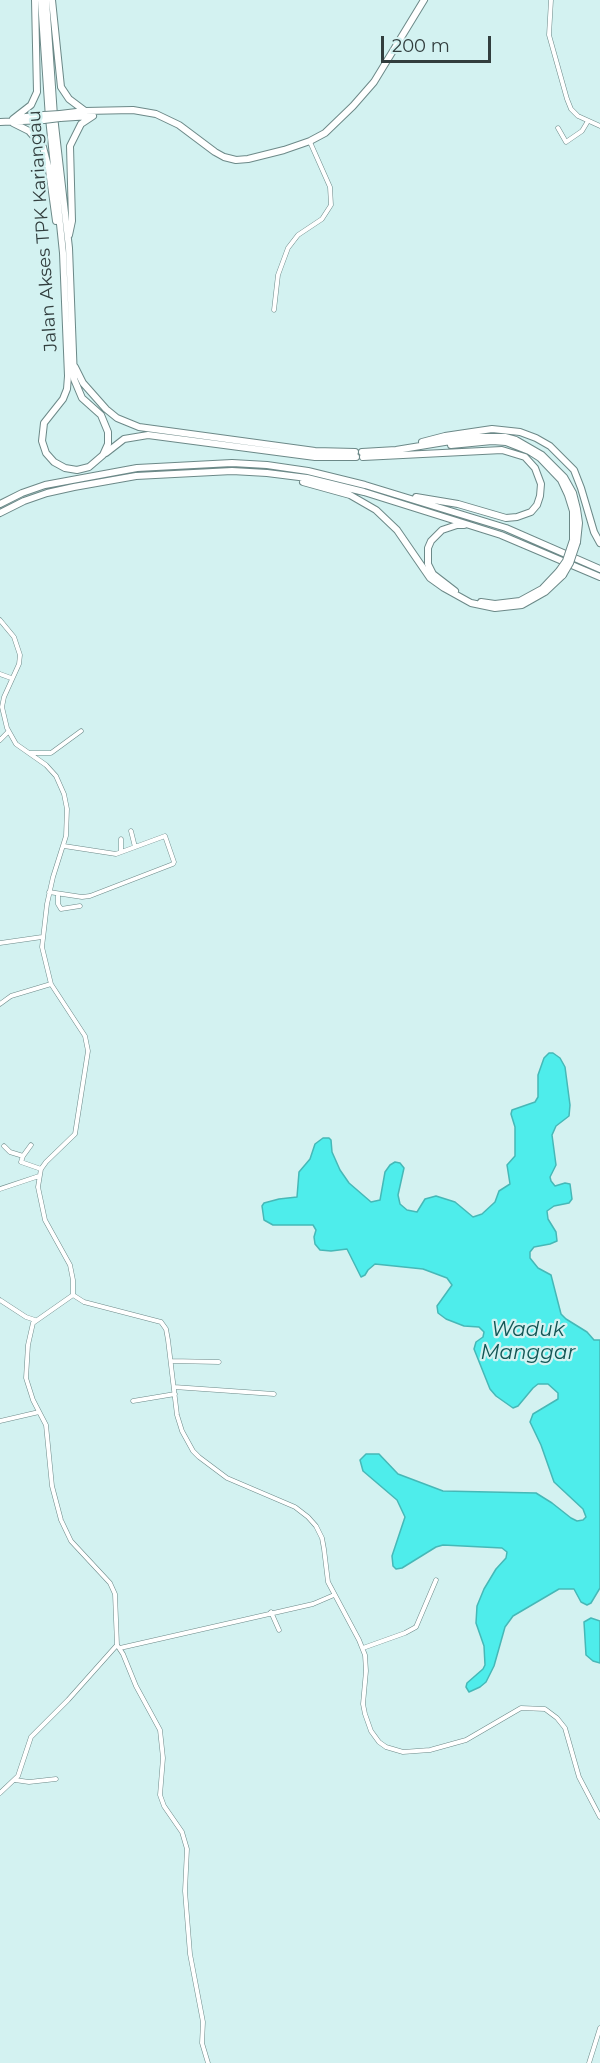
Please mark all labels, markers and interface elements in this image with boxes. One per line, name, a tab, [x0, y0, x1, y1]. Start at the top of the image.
scale bar	[384, 24, 494, 62]
text: 200 m	[392, 35, 450, 57]
street label: Jalan Akses TPK Kariangau	[24, 110, 62, 352]
water label: Waduk Manggar	[480, 1318, 576, 1365]

